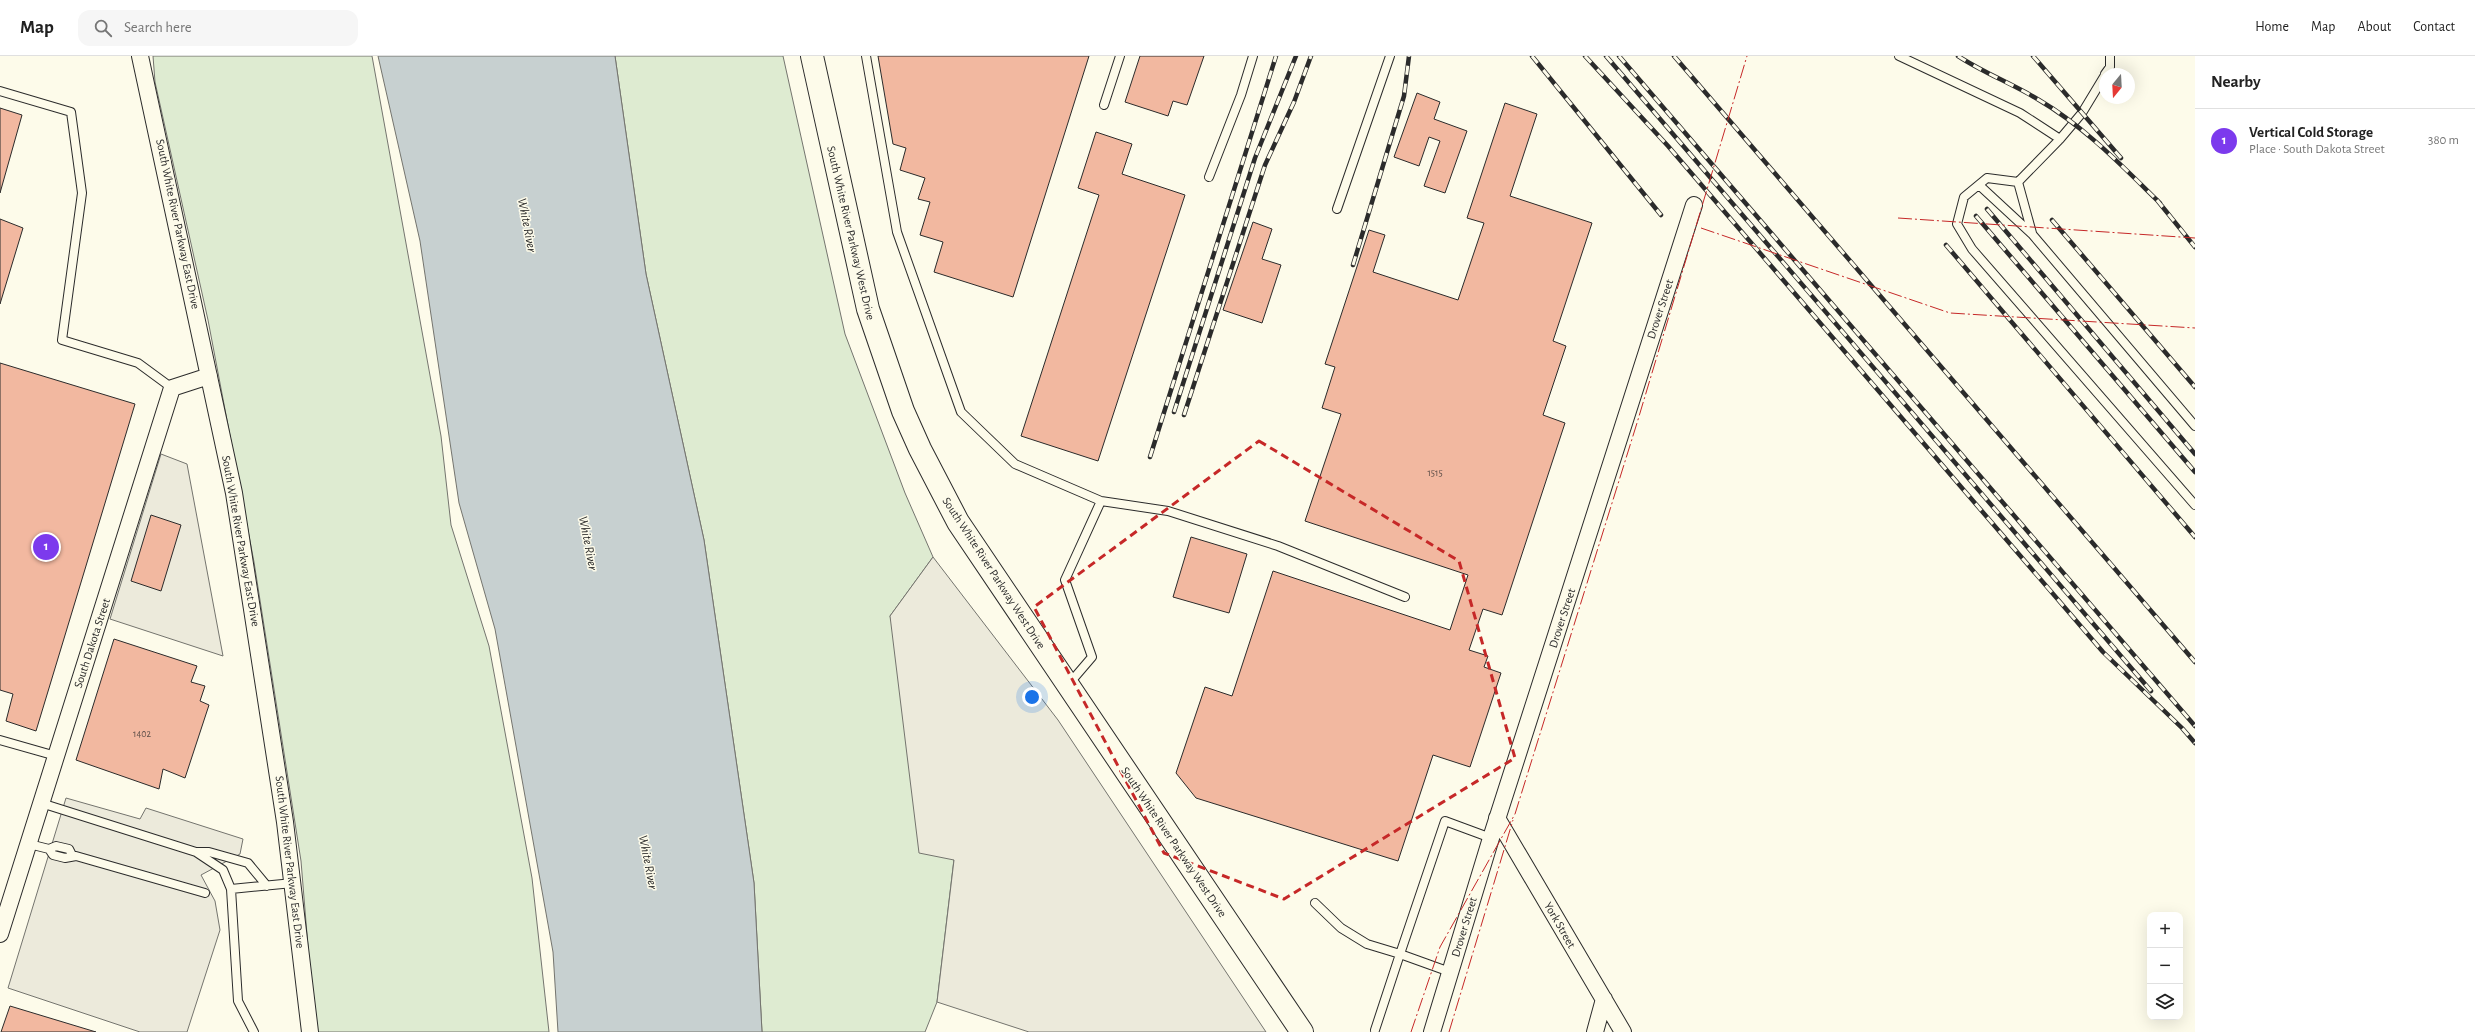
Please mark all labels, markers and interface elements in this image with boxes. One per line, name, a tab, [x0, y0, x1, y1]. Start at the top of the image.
search box	[78, 10, 358, 46]
icon: search	[92, 17, 114, 39]
text: Map	[20, 18, 54, 37]
text: Search here	[124, 20, 192, 35]
text: Home	[2255, 20, 2289, 34]
text: Map	[2311, 20, 2335, 34]
text: About	[2357, 20, 2391, 34]
text: Contact	[2413, 20, 2455, 34]
north arrow	[2099, 68, 2135, 104]
text: Nearby	[2211, 73, 2261, 90]
text: Vertical Cold Storage	[2249, 125, 2373, 140]
text: 1	[2222, 134, 2226, 147]
text: 380 m	[2428, 134, 2459, 147]
street label: South White River Parkway East Drive	[153, 138, 202, 310]
text: Place · South Dakota Street	[2249, 143, 2385, 156]
street label: South White River Parkway West Drive	[824, 145, 877, 321]
water label: White River	[515, 197, 538, 254]
street label: Drover Street	[1645, 278, 1675, 340]
street label: South White River Parkway East Drive	[219, 454, 262, 628]
house number: 1515	[1427, 468, 1443, 478]
street label: South White River Parkway West Drive	[940, 495, 1048, 652]
water label: White River	[576, 515, 599, 572]
pin: 1	[33, 532, 59, 562]
street label: Drover Street	[1547, 587, 1577, 649]
street label: South Dakota Street	[72, 597, 112, 689]
your location	[1022, 687, 1042, 707]
house number: 1402	[133, 729, 151, 739]
street label: South White River Parkway West Drive	[1118, 765, 1229, 920]
street label: South White River Parkway East Drive	[272, 775, 307, 949]
water label: White River	[636, 834, 659, 891]
street label: Drover Street	[1449, 895, 1479, 958]
street label: York Street	[1542, 900, 1578, 950]
map controls	[2147, 912, 2183, 1020]
button: +	[2147, 912, 2183, 948]
button: −	[2147, 948, 2183, 984]
button: layers	[2147, 984, 2183, 1020]

